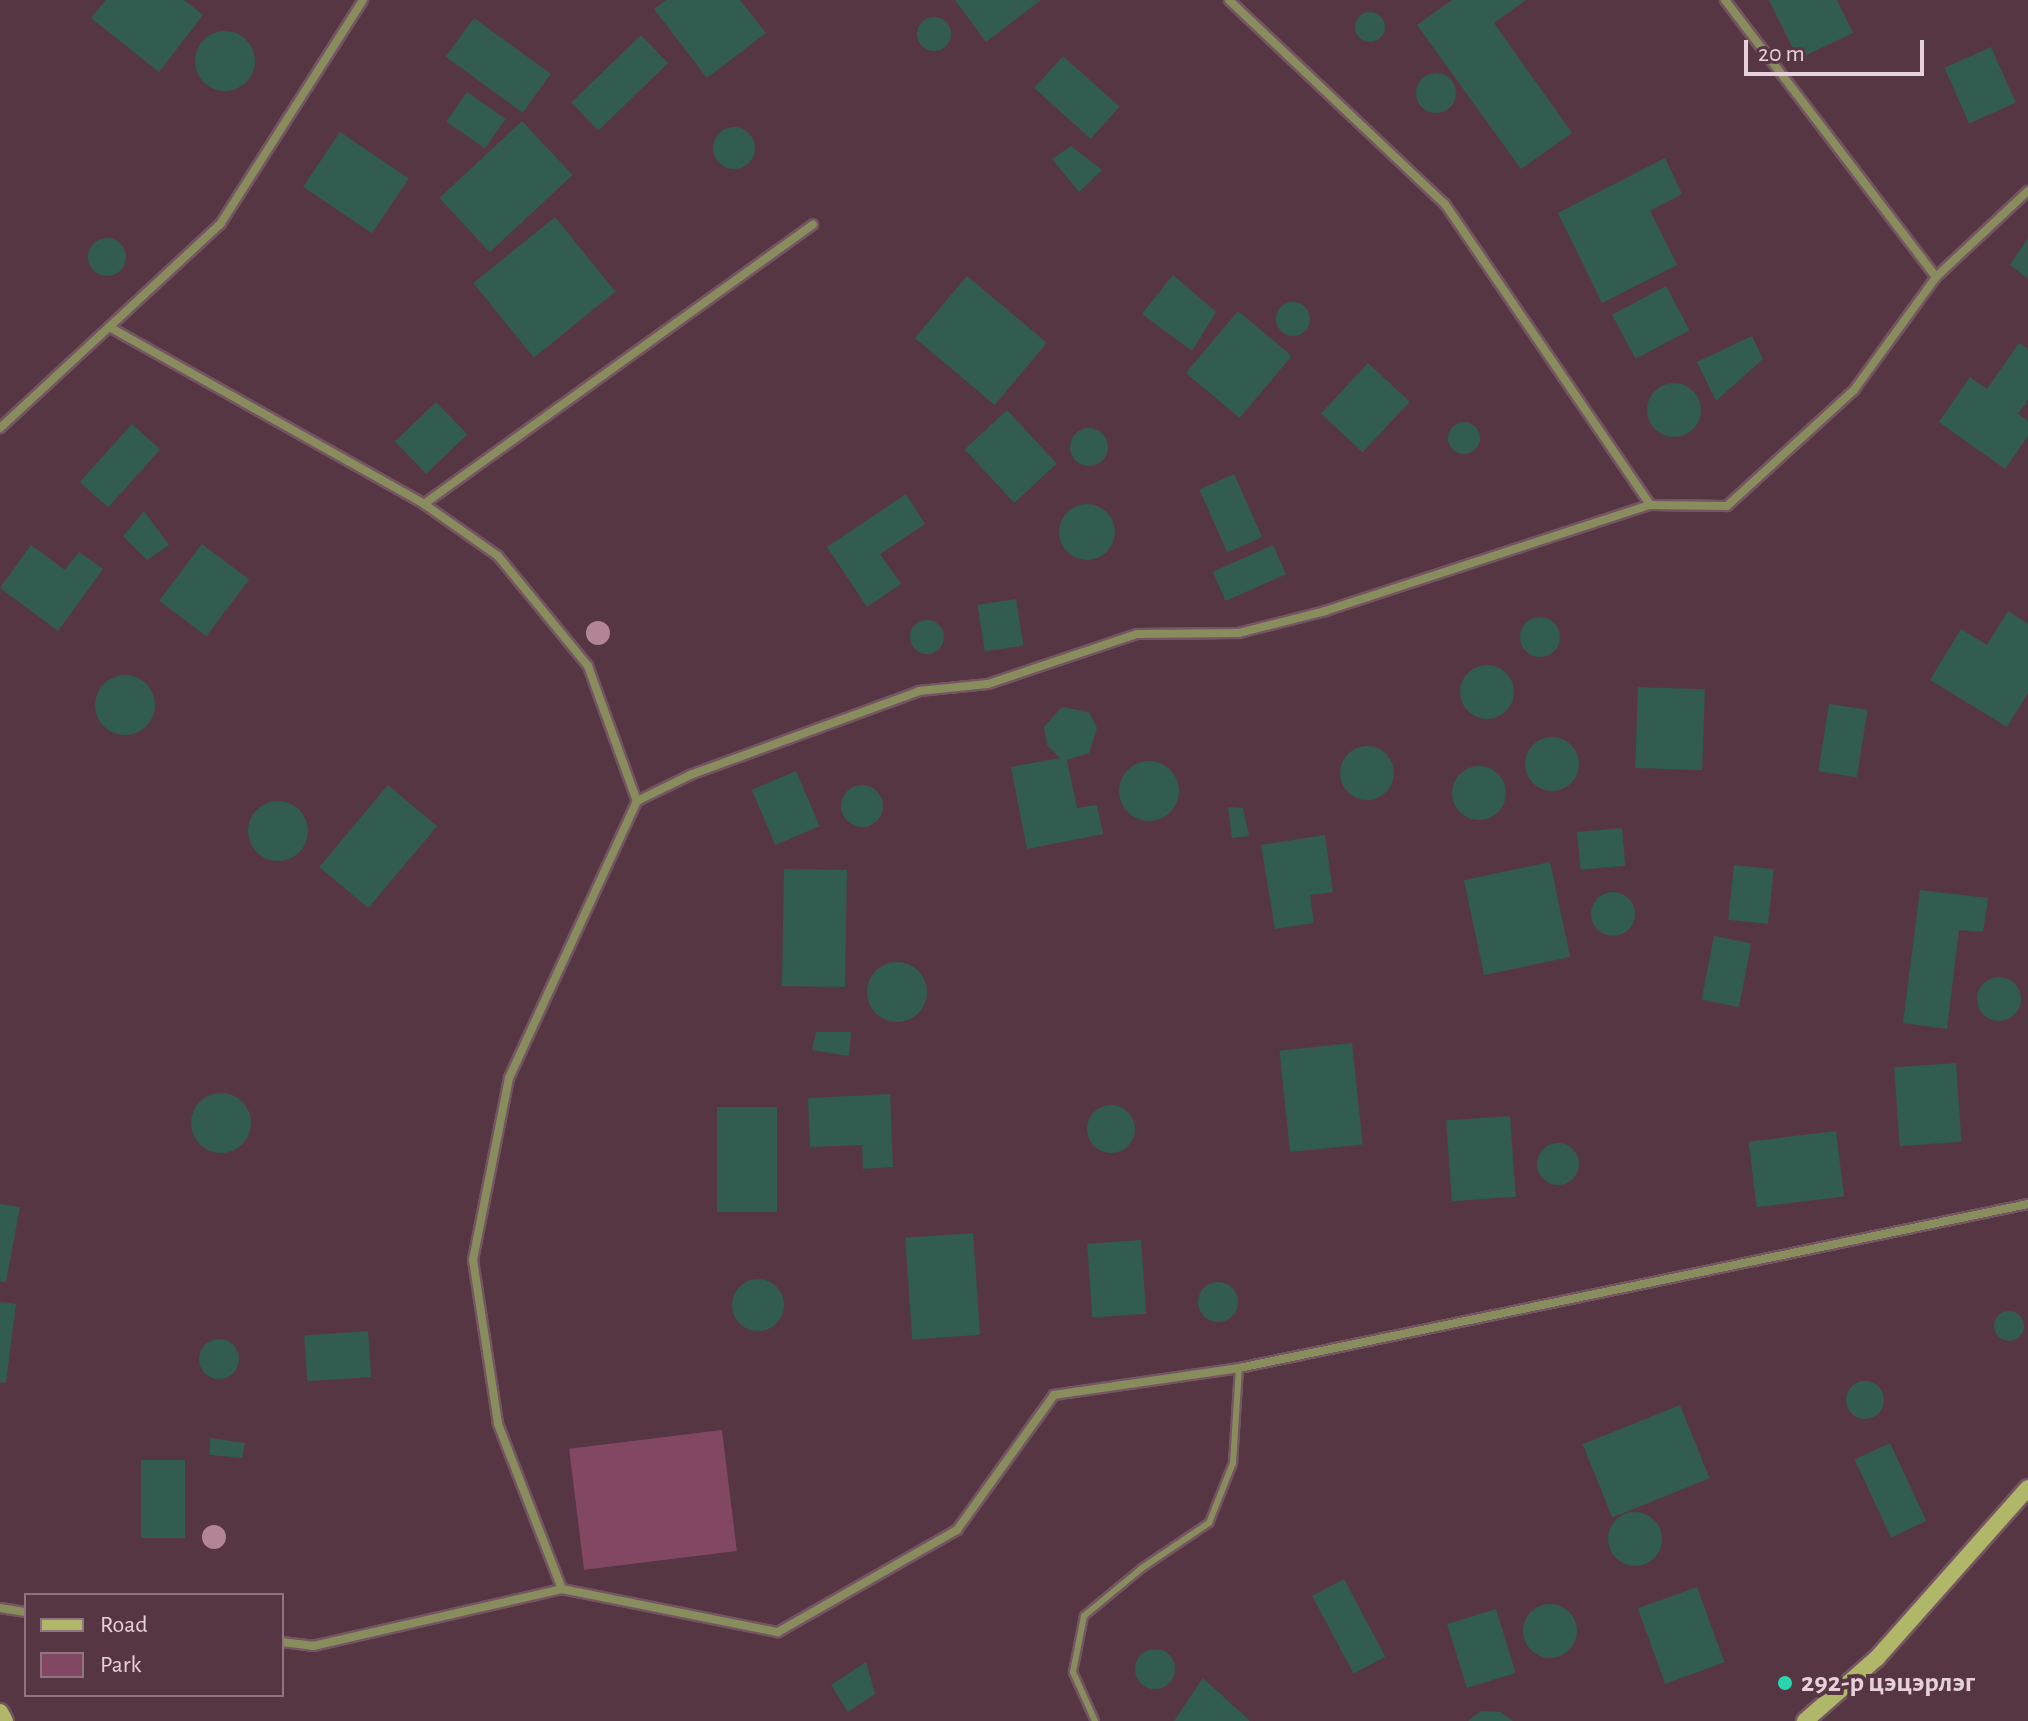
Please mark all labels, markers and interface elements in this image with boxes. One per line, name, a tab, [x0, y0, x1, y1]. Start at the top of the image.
scale bar	[1748, 24, 1928, 74]
text: 20 m	[1758, 42, 1805, 66]
legend	[24, 1593, 284, 1697]
text: Road	[100, 1613, 148, 1637]
text: Park	[100, 1653, 141, 1677]
place label: 292-р цэцэрлэг	[1801, 1666, 1975, 1700]
marker: 292-р цэцэрлэг	[1776, 1674, 1794, 1692]

